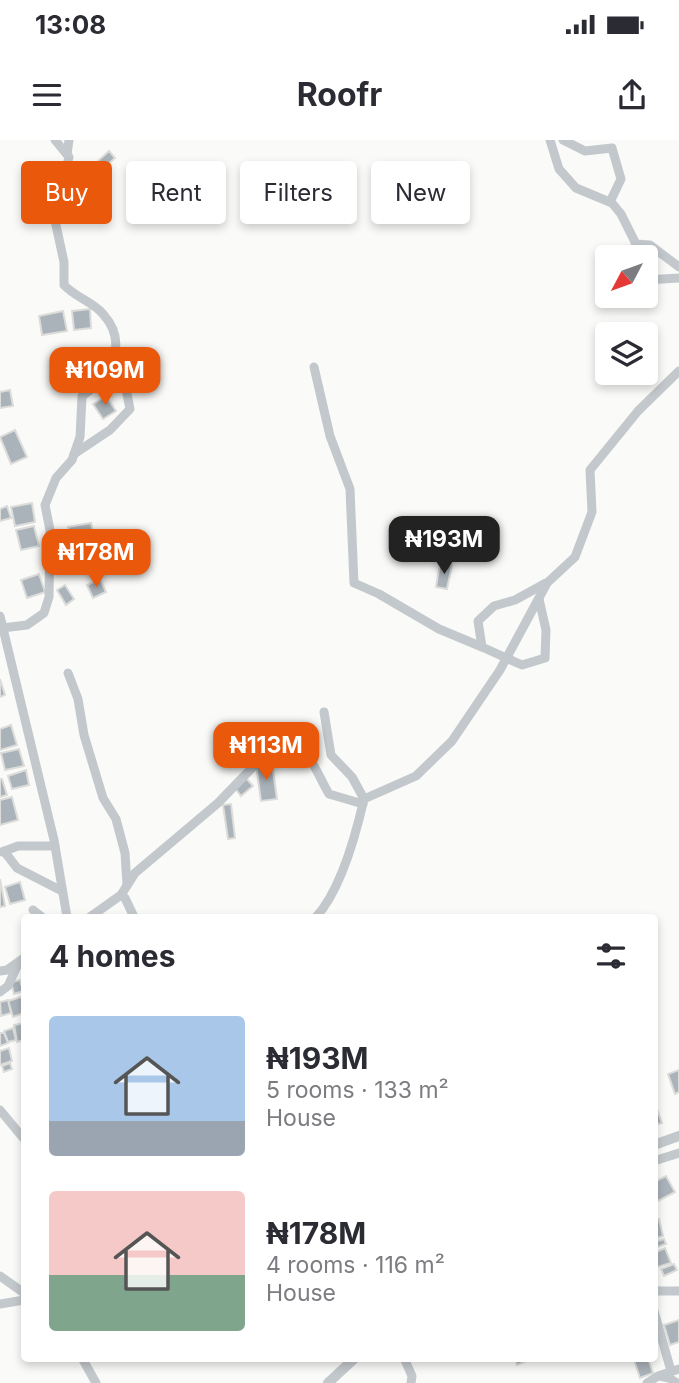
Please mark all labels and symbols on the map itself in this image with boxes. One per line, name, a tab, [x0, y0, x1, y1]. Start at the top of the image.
north arrow	[595, 245, 658, 308]
pin: ₦109M	[56, 348, 154, 407]
pin: ₦193M	[395, 516, 493, 576]
pin: ₦178M	[47, 530, 145, 589]
pin: ₦113M	[217, 722, 315, 782]

